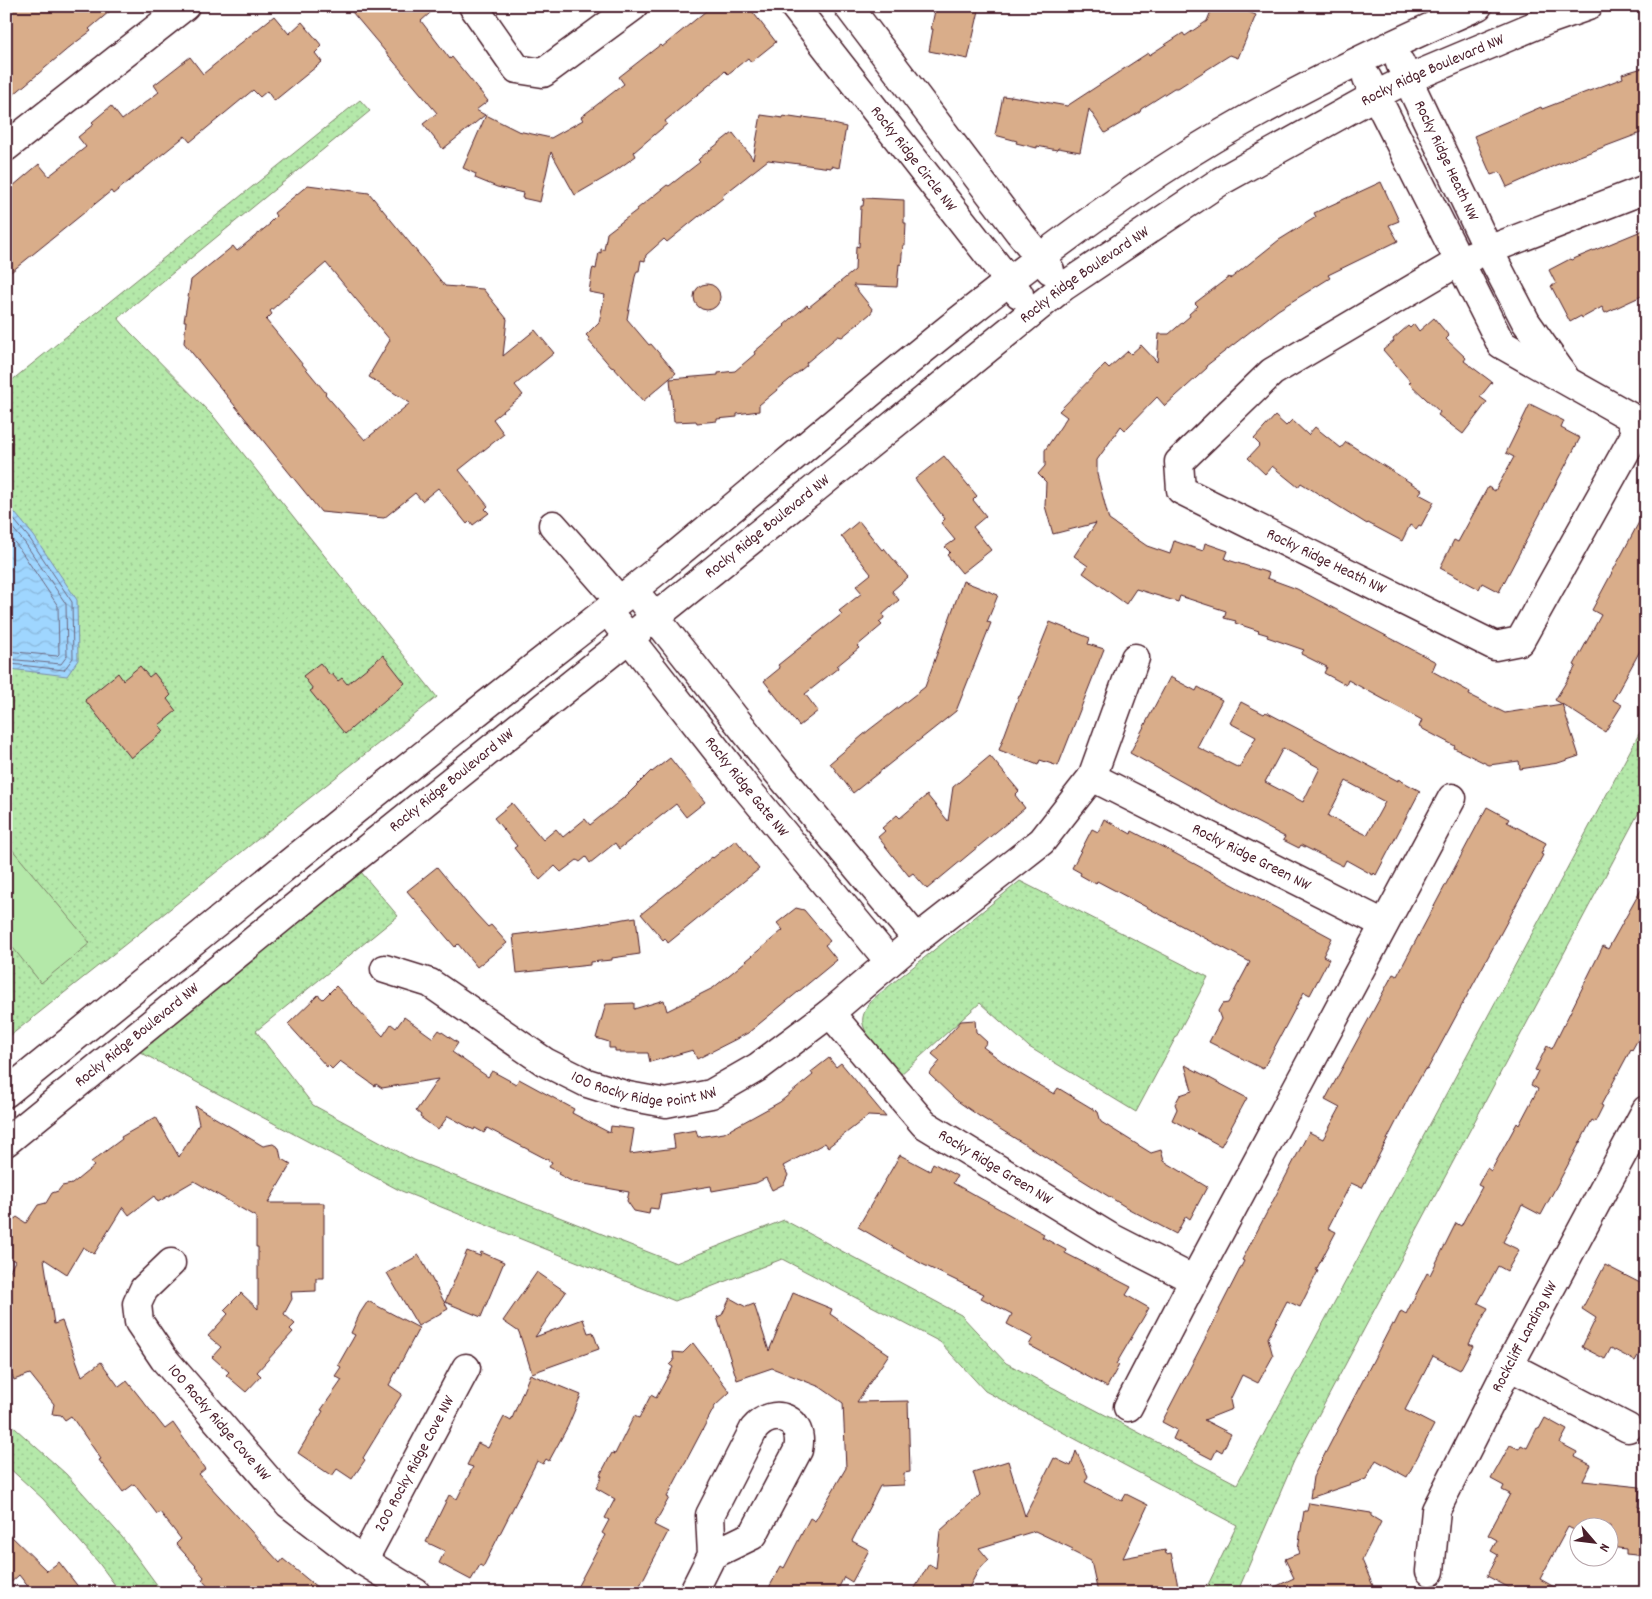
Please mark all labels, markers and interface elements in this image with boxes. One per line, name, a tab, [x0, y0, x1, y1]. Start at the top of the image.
street label: Rocky Ridge Boulevard NW	[1357, 28, 1509, 113]
street label: Rocky Ridge Heath NW	[1408, 97, 1485, 225]
street label: Rocky Ridge Circle NW	[865, 101, 963, 217]
street label: Rocky Ridge Boulevard NW	[1015, 220, 1155, 329]
street label: Rocky Ridge Boulevard NW	[700, 469, 836, 584]
street label: Rocky Ridge Heath NW	[1262, 523, 1391, 601]
street label: Rocky Ridge Boulevard NW	[384, 722, 520, 838]
street label: Rocky Ridge Gate NW	[699, 732, 795, 843]
street label: Rocky Ridge Green NW	[1188, 818, 1315, 897]
street label: Rocky Ridge Boulevard NW	[70, 977, 205, 1093]
street label: 100 Rocky Ridge Point NW	[567, 1065, 723, 1114]
street label: Rocky Ridge Green NW	[934, 1124, 1058, 1212]
street label: Rockcliff Landing NW	[1486, 1276, 1564, 1396]
street label: 100 Rocky Ridge Cove NW	[162, 1359, 277, 1487]
street label: 200 Rocky Ridge Cove NW	[369, 1391, 461, 1536]
north arrow	[1570, 1516, 1620, 1566]
text: N	[1593, 1539, 1614, 1555]

